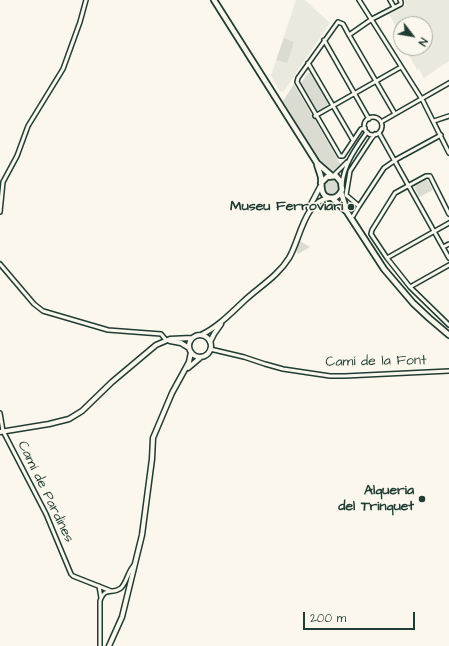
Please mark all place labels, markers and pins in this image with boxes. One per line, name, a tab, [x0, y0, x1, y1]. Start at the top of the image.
place label: Museu Ferroviari	[230, 199, 343, 215]
marker: Museu Ferroviari	[346, 202, 356, 212]
place label: Alqueria del Trinquet	[338, 483, 414, 516]
marker: Alqueria del Trinquet	[417, 494, 427, 504]

